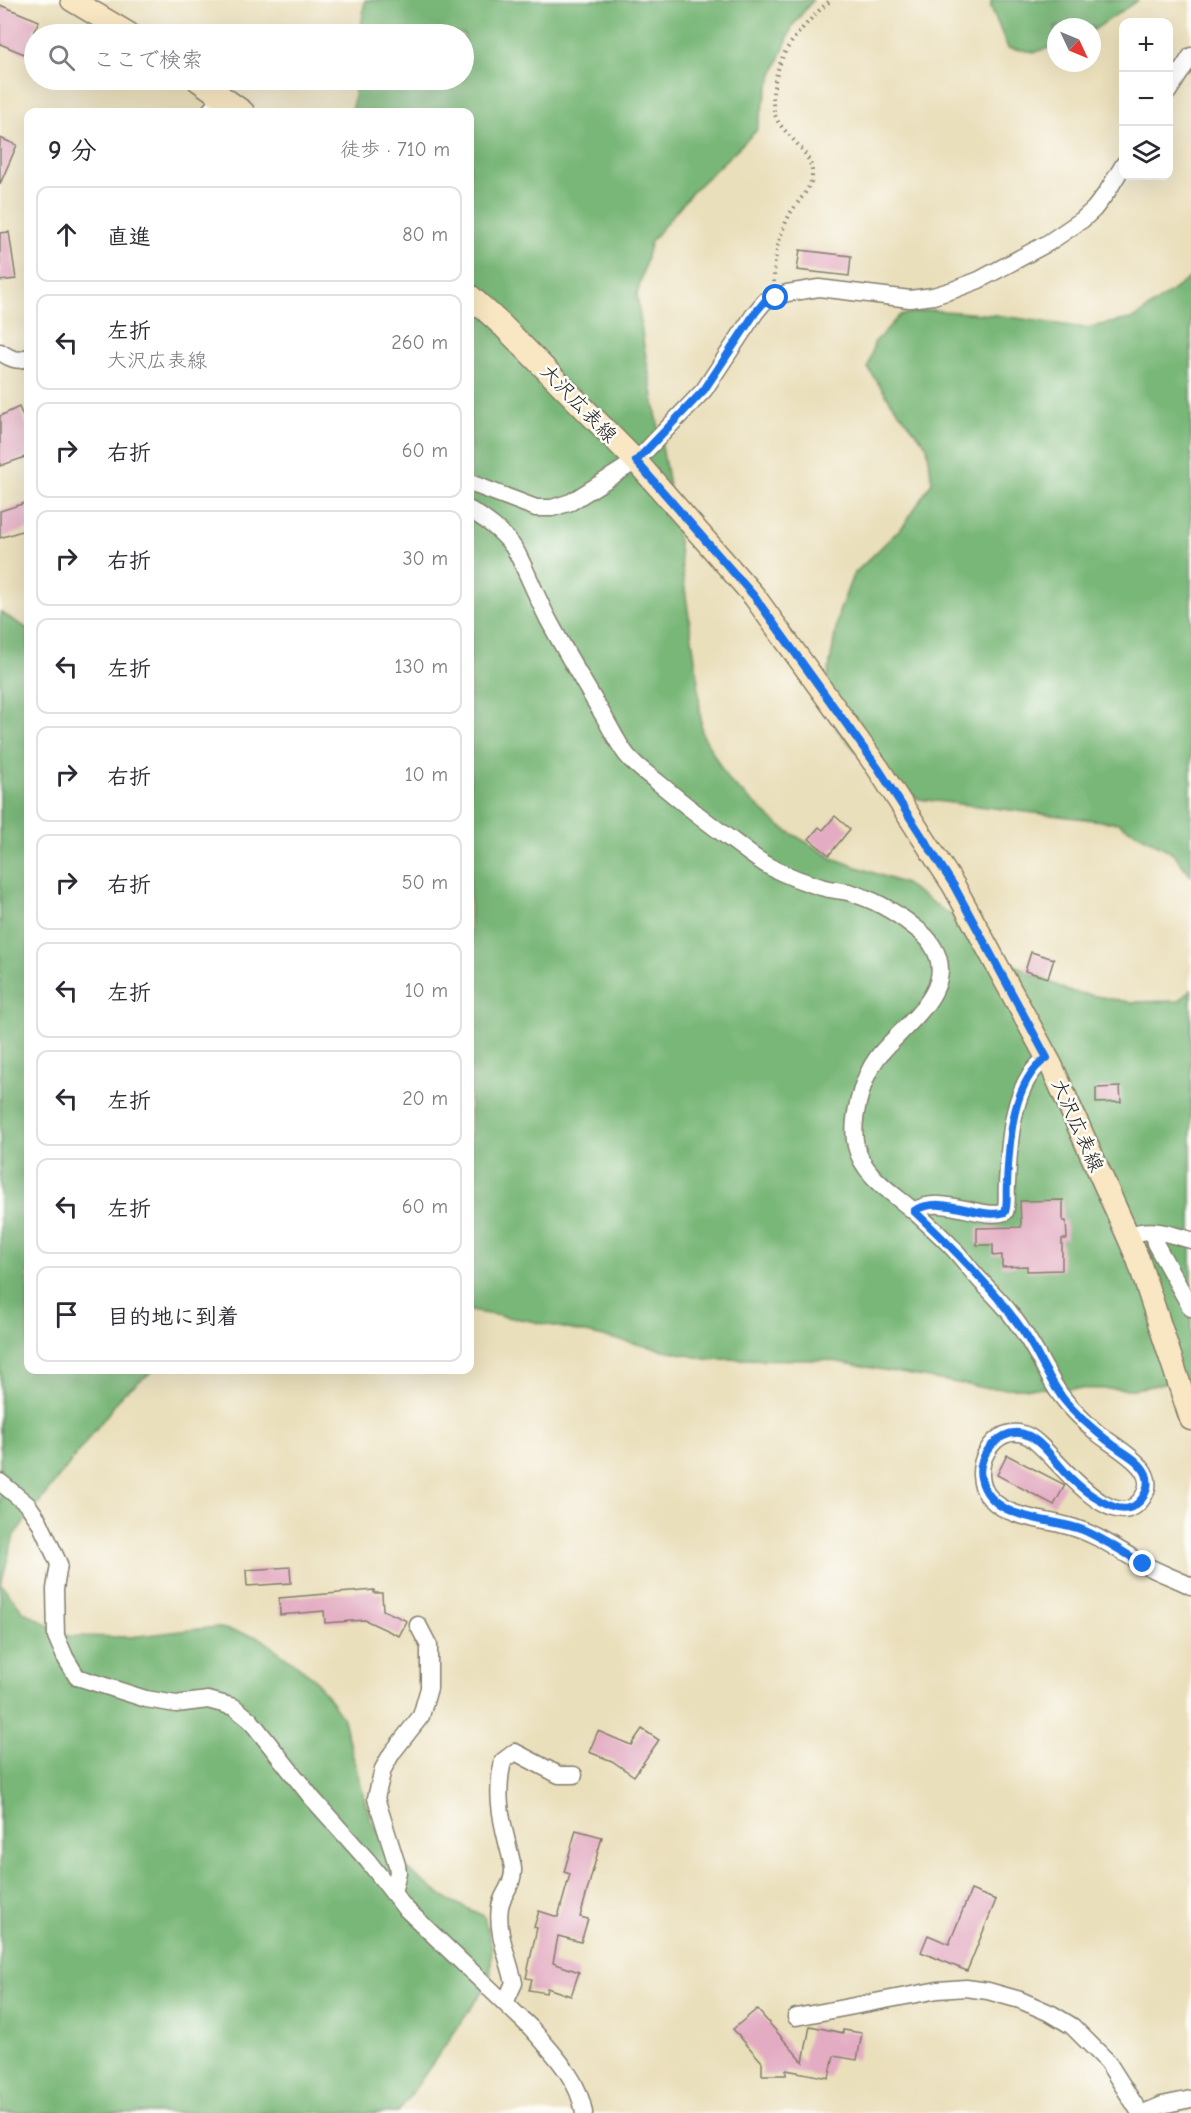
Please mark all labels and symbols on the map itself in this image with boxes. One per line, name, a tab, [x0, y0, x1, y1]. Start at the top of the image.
north arrow	[1047, 18, 1101, 72]
route start	[762, 284, 788, 310]
street label: 大沢広表線	[536, 359, 622, 447]
street label: 大沢広表線	[1047, 1075, 1108, 1176]
route end	[1129, 1550, 1155, 1576]

